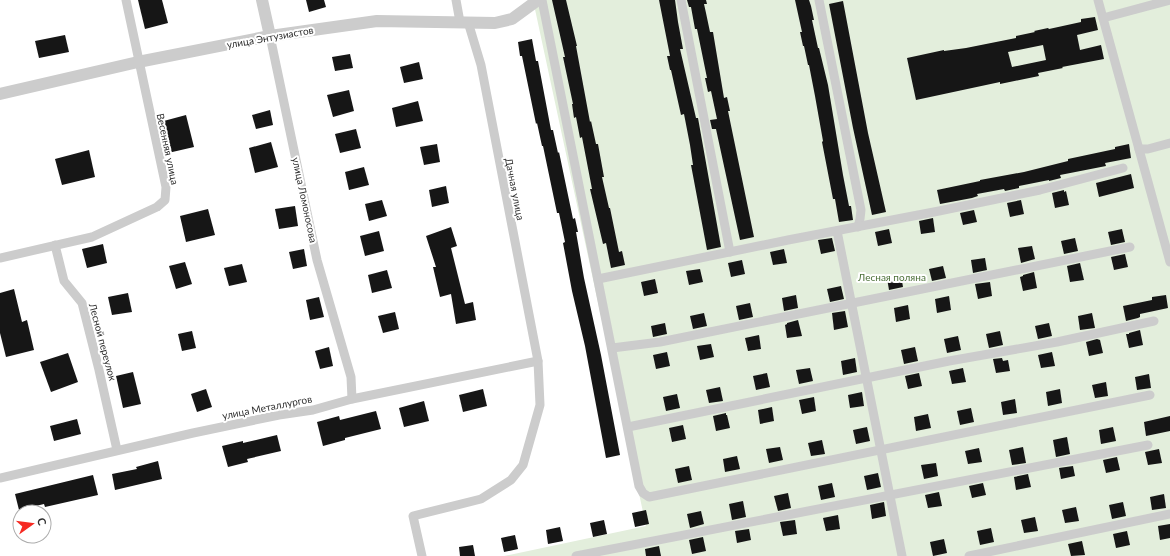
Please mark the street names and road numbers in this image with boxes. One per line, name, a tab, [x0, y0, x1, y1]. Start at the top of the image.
street label: улица Энтузиастов	[226, 23, 314, 51]
street label: Весенняя улица	[155, 112, 181, 186]
street label: улица Ломоносова	[290, 156, 320, 244]
street label: Дачная улица	[503, 157, 527, 221]
street label: Лесной переулок	[87, 301, 119, 383]
street label: улица Металлургов	[221, 392, 313, 422]

